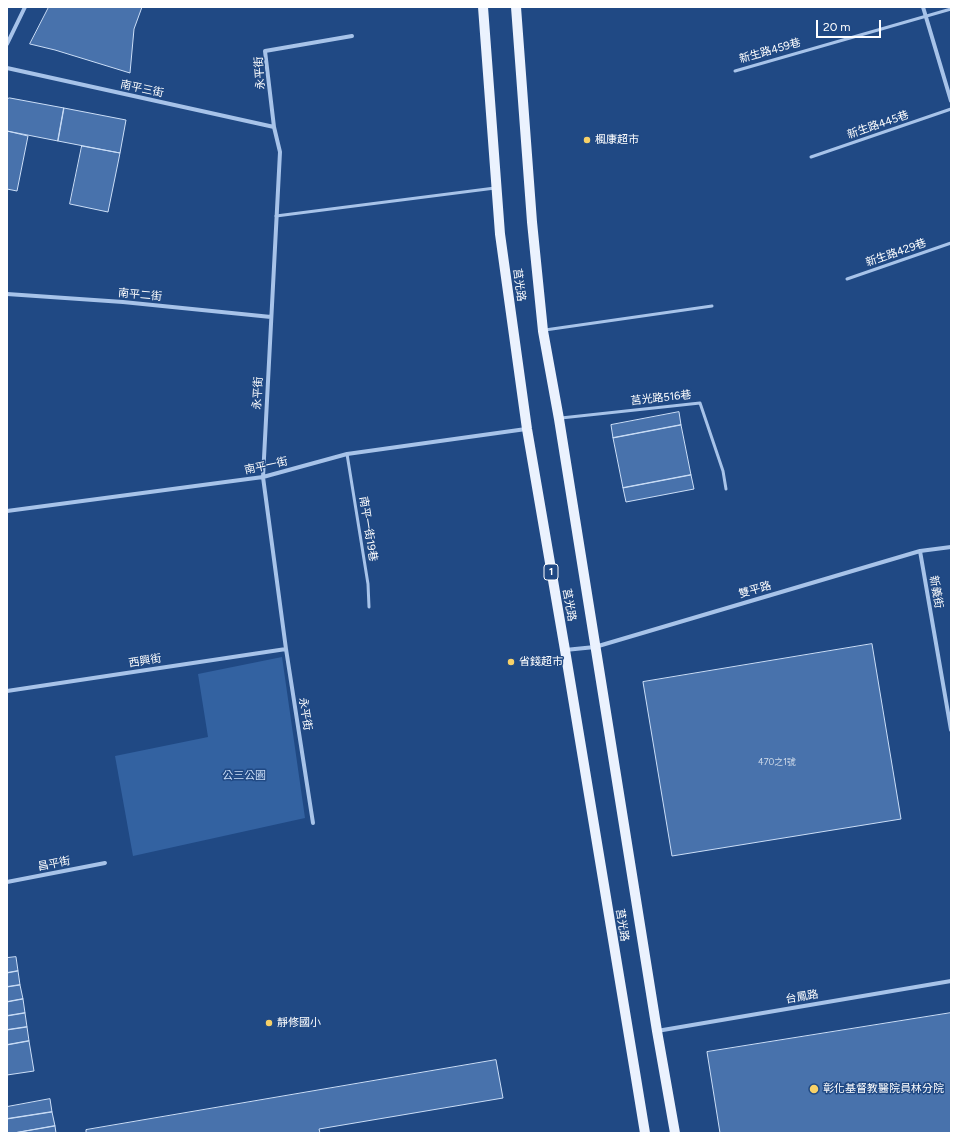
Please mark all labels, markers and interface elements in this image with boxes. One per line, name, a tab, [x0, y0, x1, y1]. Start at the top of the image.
scale bar	[818, 12, 883, 38]
text: 20 m	[823, 20, 851, 34]
street label: 新生路459巷	[738, 36, 802, 66]
street label: 永平街	[252, 56, 268, 90]
street label: 南平三街	[119, 78, 165, 100]
street label: 新生路445巷	[846, 108, 910, 142]
place label: 楓康超市	[595, 133, 639, 147]
marker: 楓康超市	[582, 135, 592, 145]
street label: 新生路429巷	[864, 236, 928, 270]
street label: 莒光路	[510, 268, 528, 302]
street label: 南平二街	[118, 287, 162, 303]
street label: 永平街	[251, 376, 265, 410]
street label: 莒光路516巷	[630, 388, 692, 408]
street label: 南平一街	[243, 455, 289, 477]
street label: 南平一街19巷	[356, 495, 380, 563]
road number: 1	[544, 564, 558, 580]
street label: 新義街	[927, 575, 945, 609]
street label: 雙平路	[737, 579, 773, 601]
street label: 莒光路	[560, 588, 578, 622]
street label: 西興街	[128, 652, 162, 670]
place label: 省錢超市	[519, 655, 563, 669]
marker: 省錢超市	[506, 657, 516, 667]
street label: 永平街	[296, 697, 314, 731]
house number: 470之1號	[758, 757, 796, 767]
park label: 公三公園	[222, 769, 266, 783]
street label: 昌平街	[37, 854, 71, 874]
street label: 莒光路	[613, 908, 631, 942]
street label: 台鳳路	[785, 988, 819, 1006]
place label: 靜修國小	[277, 1016, 321, 1030]
marker: 靜修國小	[264, 1018, 274, 1028]
place label: 彰化基督教醫院員林分院	[823, 1082, 944, 1096]
marker: 彰化基督教醫院員林分院	[808, 1083, 820, 1095]

